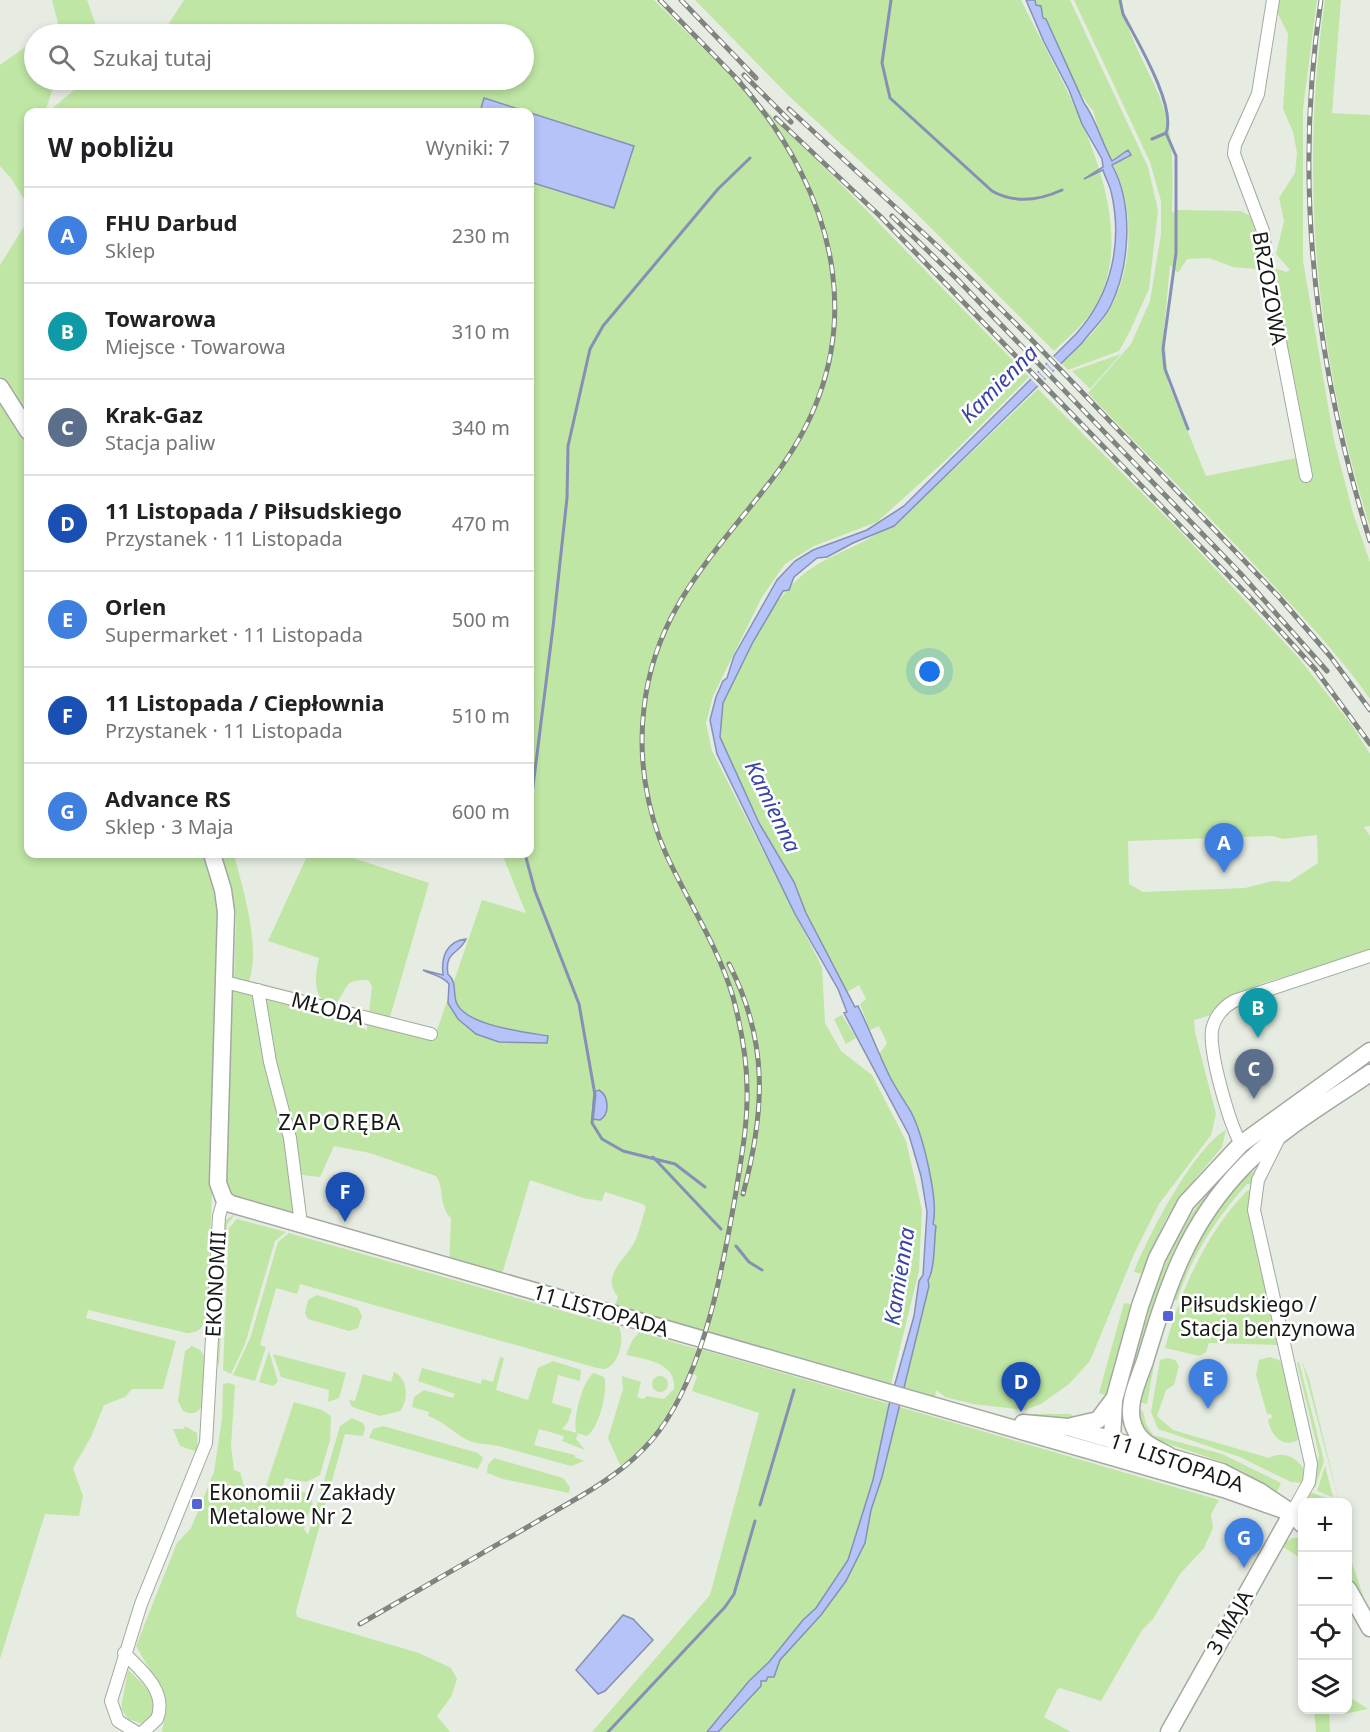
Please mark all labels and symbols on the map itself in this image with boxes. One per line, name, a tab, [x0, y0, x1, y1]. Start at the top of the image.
street label: BRZOZOWA	[1246, 229, 1294, 348]
water label: Kamienna	[952, 337, 1044, 429]
your location	[915, 657, 944, 686]
water label: Kamienna	[739, 755, 809, 857]
pin: A	[1204, 824, 1244, 873]
street label: MŁODA	[288, 985, 368, 1031]
pin: B	[1238, 988, 1278, 1038]
pin: C	[1234, 1050, 1274, 1099]
district label: ZAPORĘBA	[278, 1106, 402, 1136]
pin: F	[326, 1172, 364, 1222]
water label: Kamienna	[875, 1224, 921, 1327]
street label: EKONOMII	[198, 1230, 232, 1338]
street label: 11 LISTOPADA	[530, 1277, 673, 1343]
place label: Piłsudskiego / Stacja benzynowa	[1180, 1290, 1356, 1342]
marker: Piłsudskiego / Stacja benzynowa	[1161, 1309, 1175, 1323]
pin: E	[1188, 1360, 1228, 1409]
pin: D	[1002, 1362, 1040, 1412]
street label: 11 LISTOPADA	[1106, 1426, 1248, 1498]
place label: Ekonomii / Zakłady Metalowe Nr 2	[209, 1478, 396, 1530]
marker: Ekonomii / Zakłady Metalowe Nr 2	[190, 1497, 204, 1511]
pin: G	[1224, 1518, 1264, 1568]
street label: 3 MAJA	[1199, 1584, 1259, 1659]

